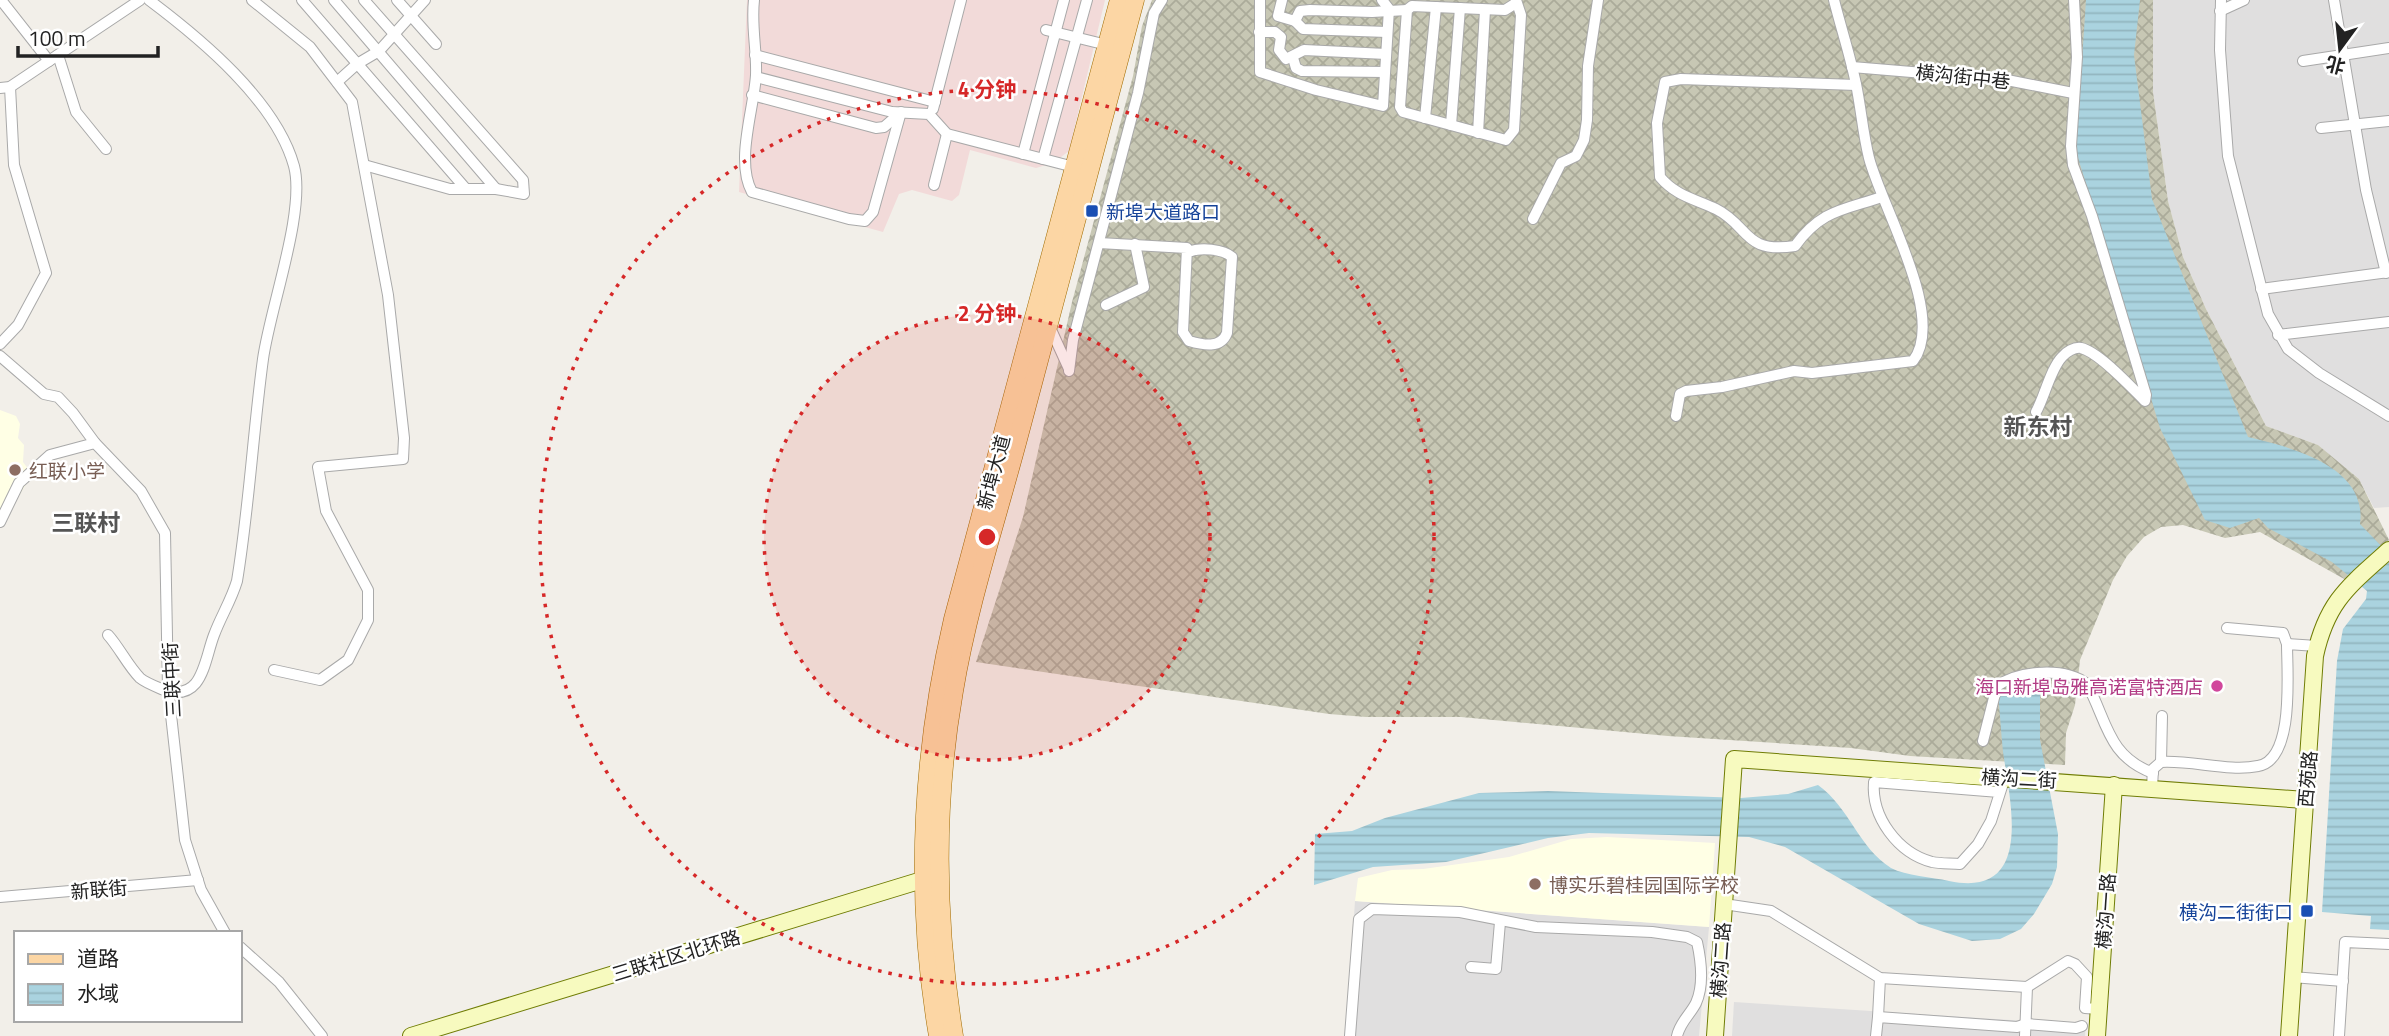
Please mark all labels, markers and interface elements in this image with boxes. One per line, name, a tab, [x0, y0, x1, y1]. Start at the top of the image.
scale bar	[18, 14, 158, 58]
north arrow	[2305, 14, 2375, 84]
text: 100 m	[28, 22, 85, 54]
text: 北	[2323, 49, 2348, 82]
street label: 横沟街中巷	[1914, 57, 2012, 95]
text: 4 分钟	[958, 73, 1016, 105]
place label: 新埠大道路口	[1106, 197, 1220, 226]
marker: 新埠大道路口	[1084, 203, 1100, 219]
text: 2 分钟	[958, 297, 1016, 329]
district label: 新东村	[2004, 409, 2073, 444]
street label: 新埠大道	[969, 432, 1017, 512]
place label: 红联小学	[29, 456, 105, 485]
marker: 红联小学	[7, 462, 23, 478]
district label: 三联村	[52, 505, 121, 540]
centre of rings	[975, 525, 999, 549]
street label: 三联中街	[155, 641, 187, 719]
place label: 海口新埠岛雅高诺富特酒店	[1975, 672, 2203, 701]
marker: 海口新埠岛雅高诺富特酒店	[2209, 678, 2225, 694]
street label: 西苑路	[2290, 749, 2324, 809]
street label: 横沟二街	[1980, 762, 2058, 794]
place label: 博实乐碧桂园国际学校	[1549, 870, 1739, 899]
street label: 新联街	[69, 872, 129, 906]
street label: 横沟一路	[2088, 872, 2122, 950]
marker: 博实乐碧桂园国际学校	[1527, 876, 1543, 892]
place label: 横沟二街街口	[2179, 897, 2293, 926]
marker: 横沟二街街口	[2299, 903, 2315, 919]
street label: 横沟二路	[1703, 921, 1737, 999]
street label: 三联社区北环路	[608, 922, 744, 988]
legend	[14, 931, 242, 1022]
text: 道路	[77, 942, 119, 974]
text: 水域	[77, 977, 119, 1009]

